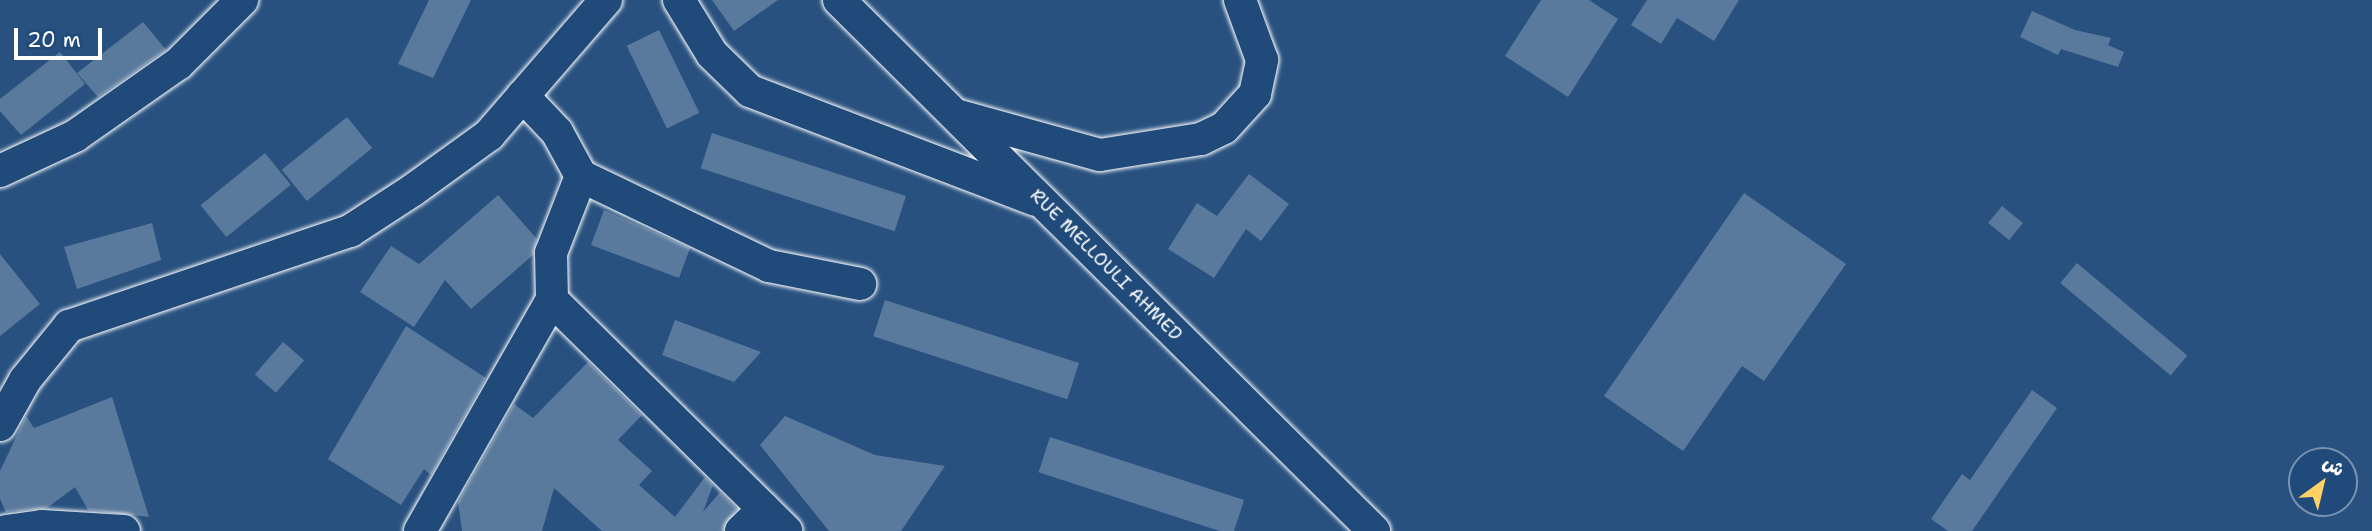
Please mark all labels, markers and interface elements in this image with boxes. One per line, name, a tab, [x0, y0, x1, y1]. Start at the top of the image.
scale bar	[18, 14, 105, 58]
text: 20 m	[27, 26, 81, 54]
street label: RUE MELLOULI AHMED	[1026, 185, 1186, 345]
north arrow	[2288, 447, 2358, 517]
text: ش	[2318, 450, 2350, 482]

